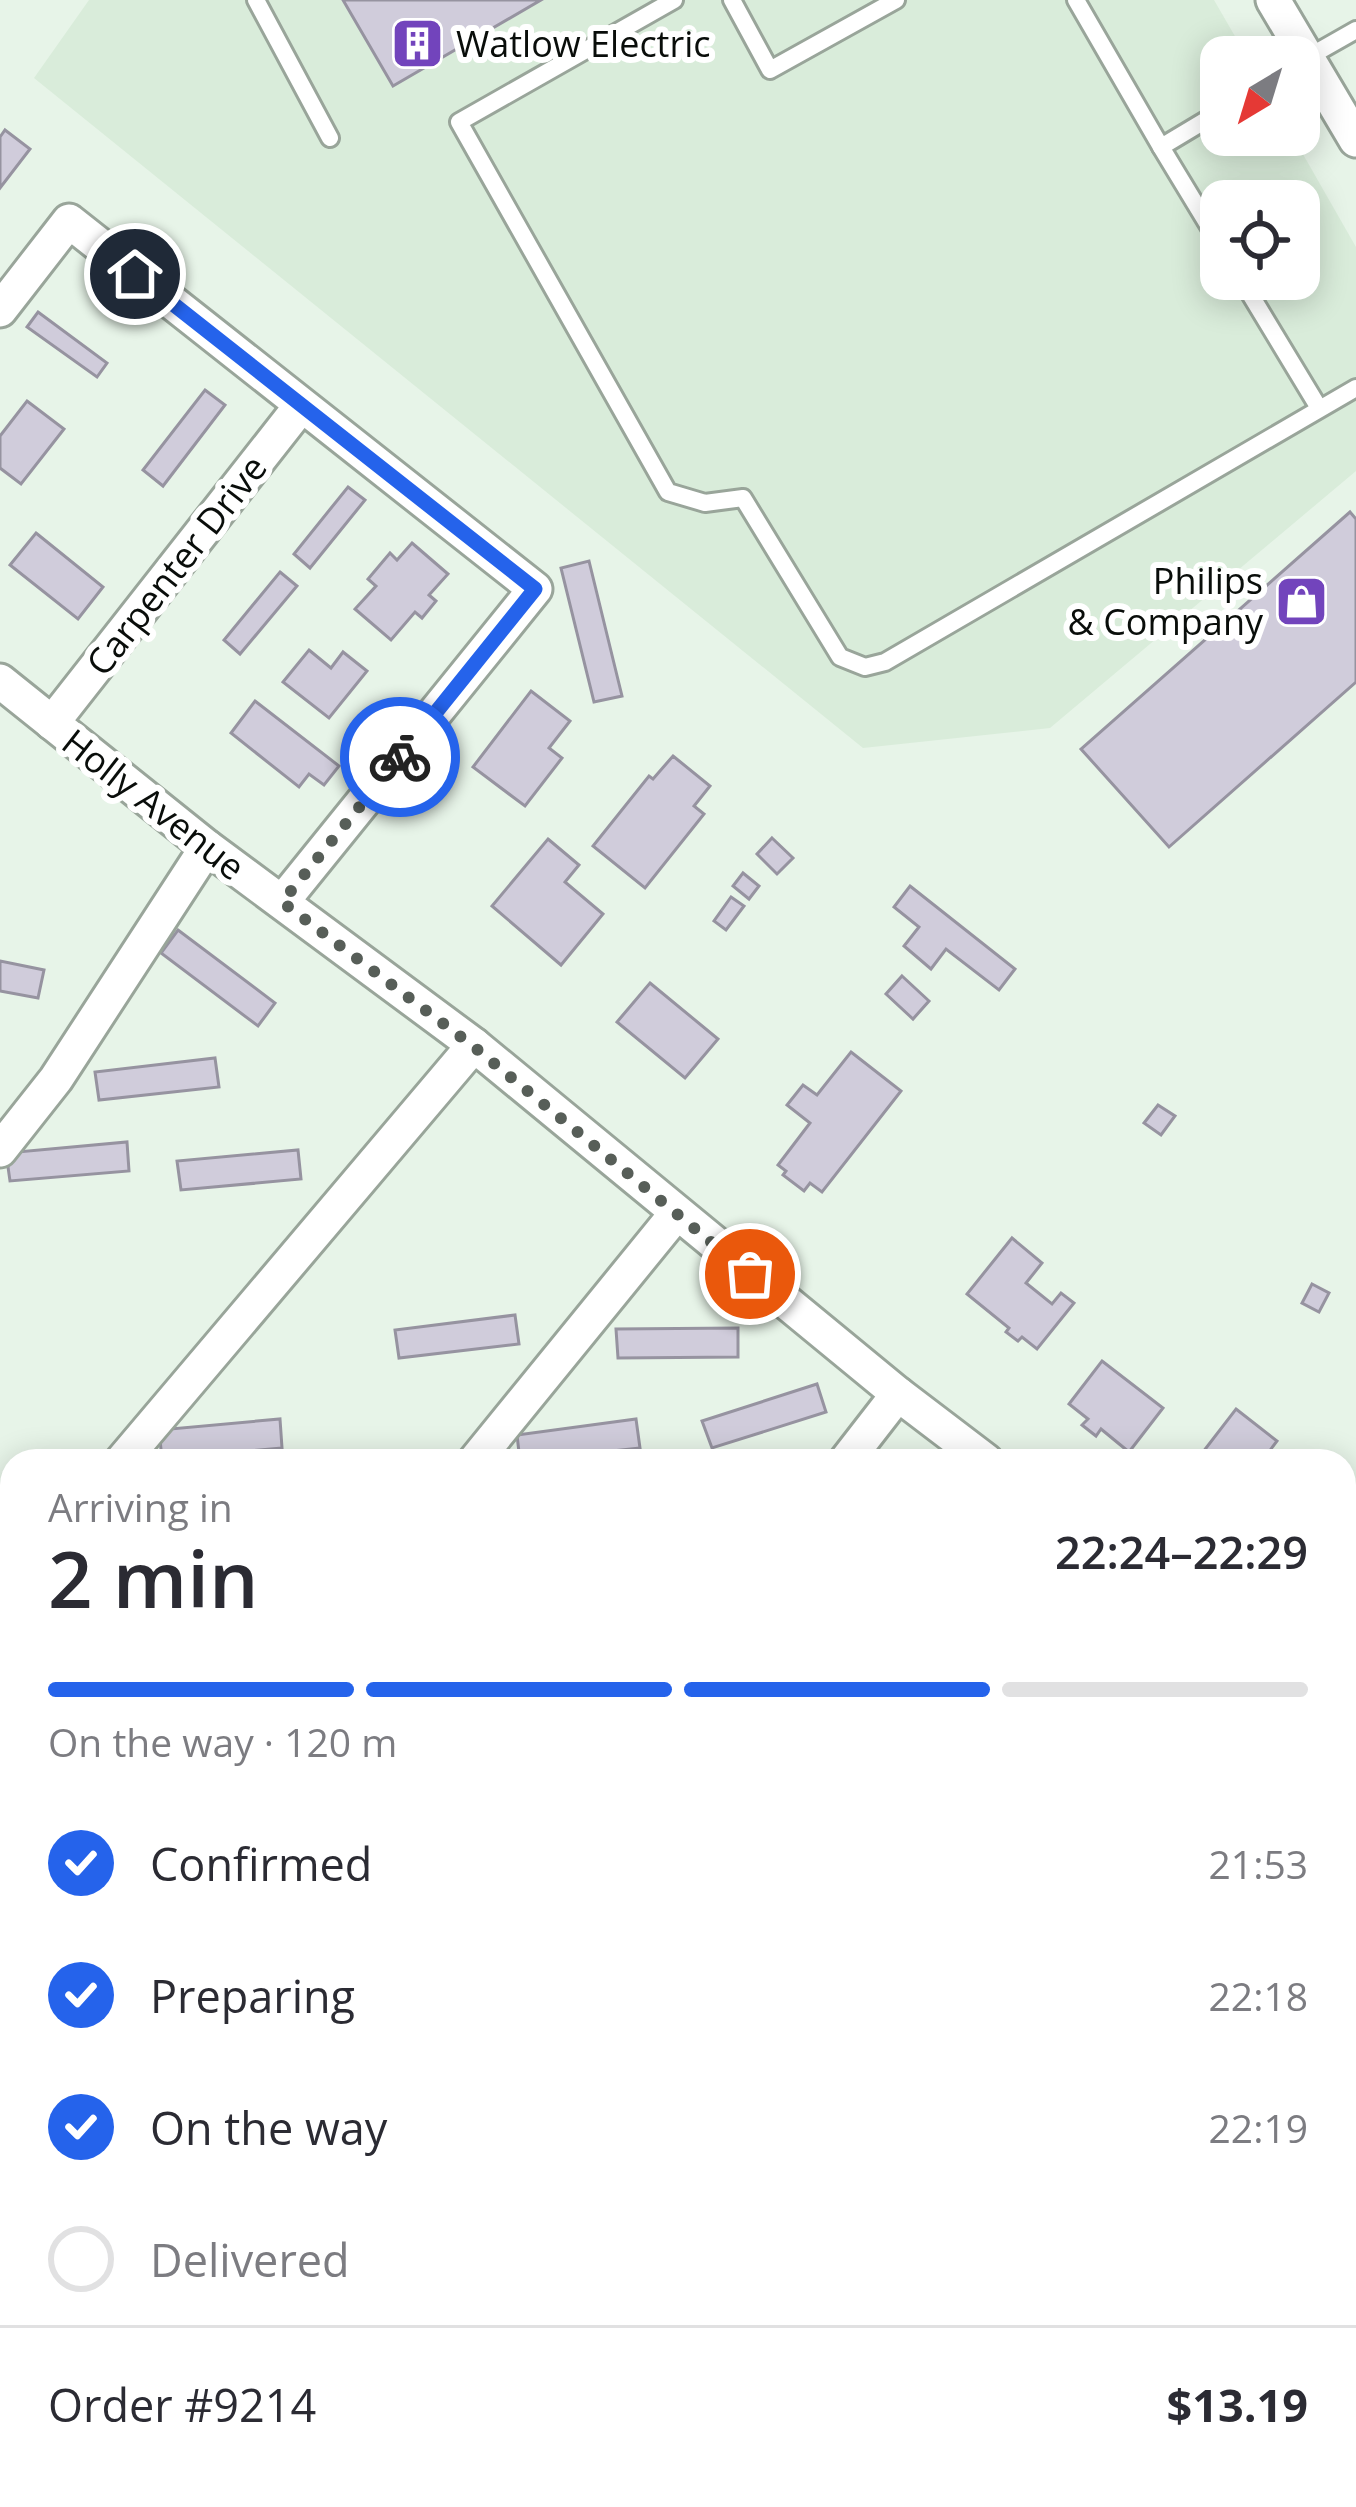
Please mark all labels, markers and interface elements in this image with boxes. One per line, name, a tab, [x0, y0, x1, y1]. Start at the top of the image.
building icon: Watlow Electric	[389, 15, 445, 71]
place label: Watlow Electric	[456, 19, 711, 68]
north arrow	[1200, 36, 1320, 156]
map controls	[1200, 36, 1320, 300]
button: locate	[1200, 180, 1320, 300]
pin	[84, 223, 186, 325]
icon: home	[102, 241, 168, 307]
street label: Carpenter Drive	[75, 445, 277, 685]
place label: Philips & Company	[1068, 556, 1264, 646]
shop icon: Philips & Company	[1274, 573, 1330, 629]
courier	[340, 697, 460, 817]
street label: Holly Avenue	[53, 717, 255, 891]
icon: bike	[367, 724, 433, 790]
pin	[699, 1223, 801, 1325]
icon: bag	[717, 1241, 783, 1307]
text: Arriving in	[48, 1480, 233, 1533]
text: 22:24–22:29	[1055, 1521, 1308, 1582]
text: 2 min	[48, 1525, 259, 1631]
text: On the way · 120 m	[48, 1715, 397, 1768]
icon: check	[48, 1830, 114, 1896]
text: Confirmed	[150, 1833, 372, 1894]
text: 21:53	[1209, 1837, 1308, 1890]
icon: check	[48, 1962, 114, 2028]
text: Preparing	[150, 1965, 355, 2026]
text: 22:18	[1209, 1969, 1308, 2022]
icon: check	[48, 2094, 114, 2160]
text: On the way	[150, 2097, 387, 2158]
text: 22:19	[1209, 2101, 1308, 2154]
text: Delivered	[150, 2229, 350, 2290]
text: Order #9214	[48, 2374, 316, 2435]
text: $13.19	[1167, 2374, 1308, 2435]

